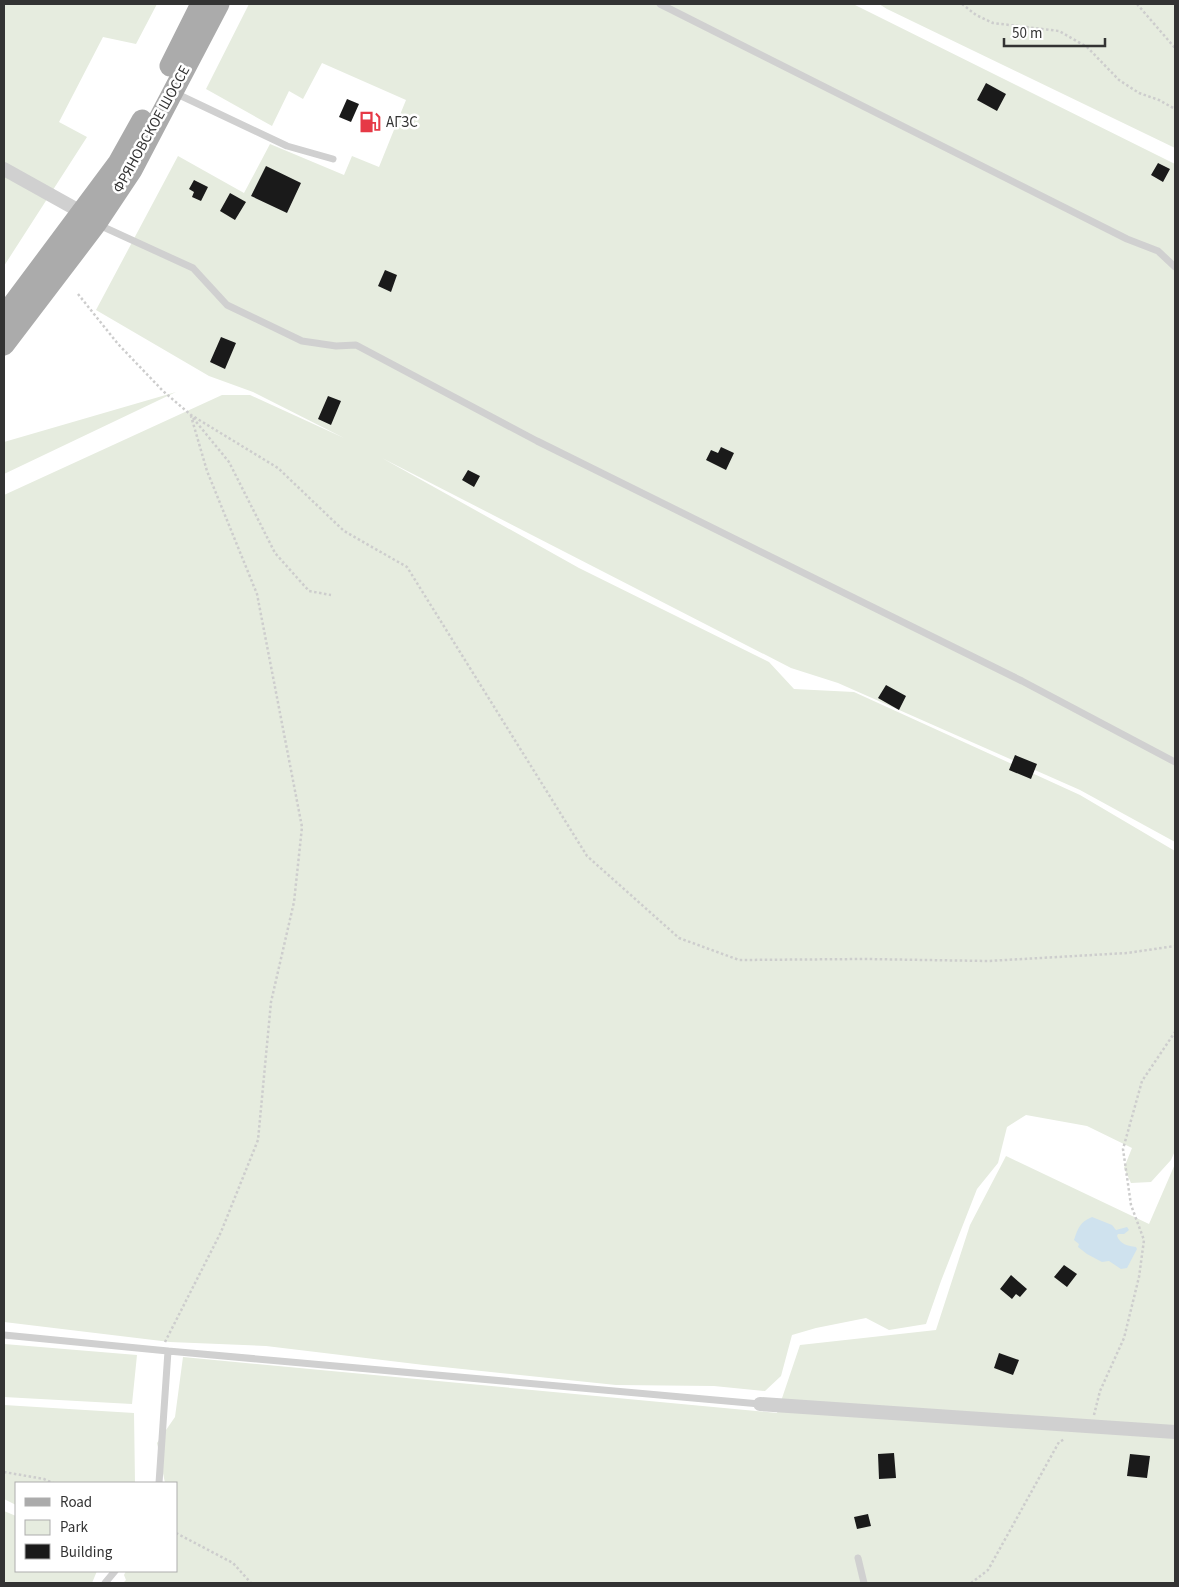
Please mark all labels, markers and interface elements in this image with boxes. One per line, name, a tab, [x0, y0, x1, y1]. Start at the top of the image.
scale bar	[1004, 15, 1105, 47]
text: 50 m	[1012, 23, 1042, 44]
street label: ФРЯНОВСКОЕ ШОССЕ	[108, 62, 195, 197]
fuel station icon: АГЗС	[357, 109, 383, 135]
place label: АГЗС	[386, 112, 418, 133]
legend	[15, 1482, 178, 1572]
text: Road	[60, 1492, 92, 1513]
text: Park	[60, 1517, 89, 1538]
text: Building	[60, 1542, 113, 1563]

